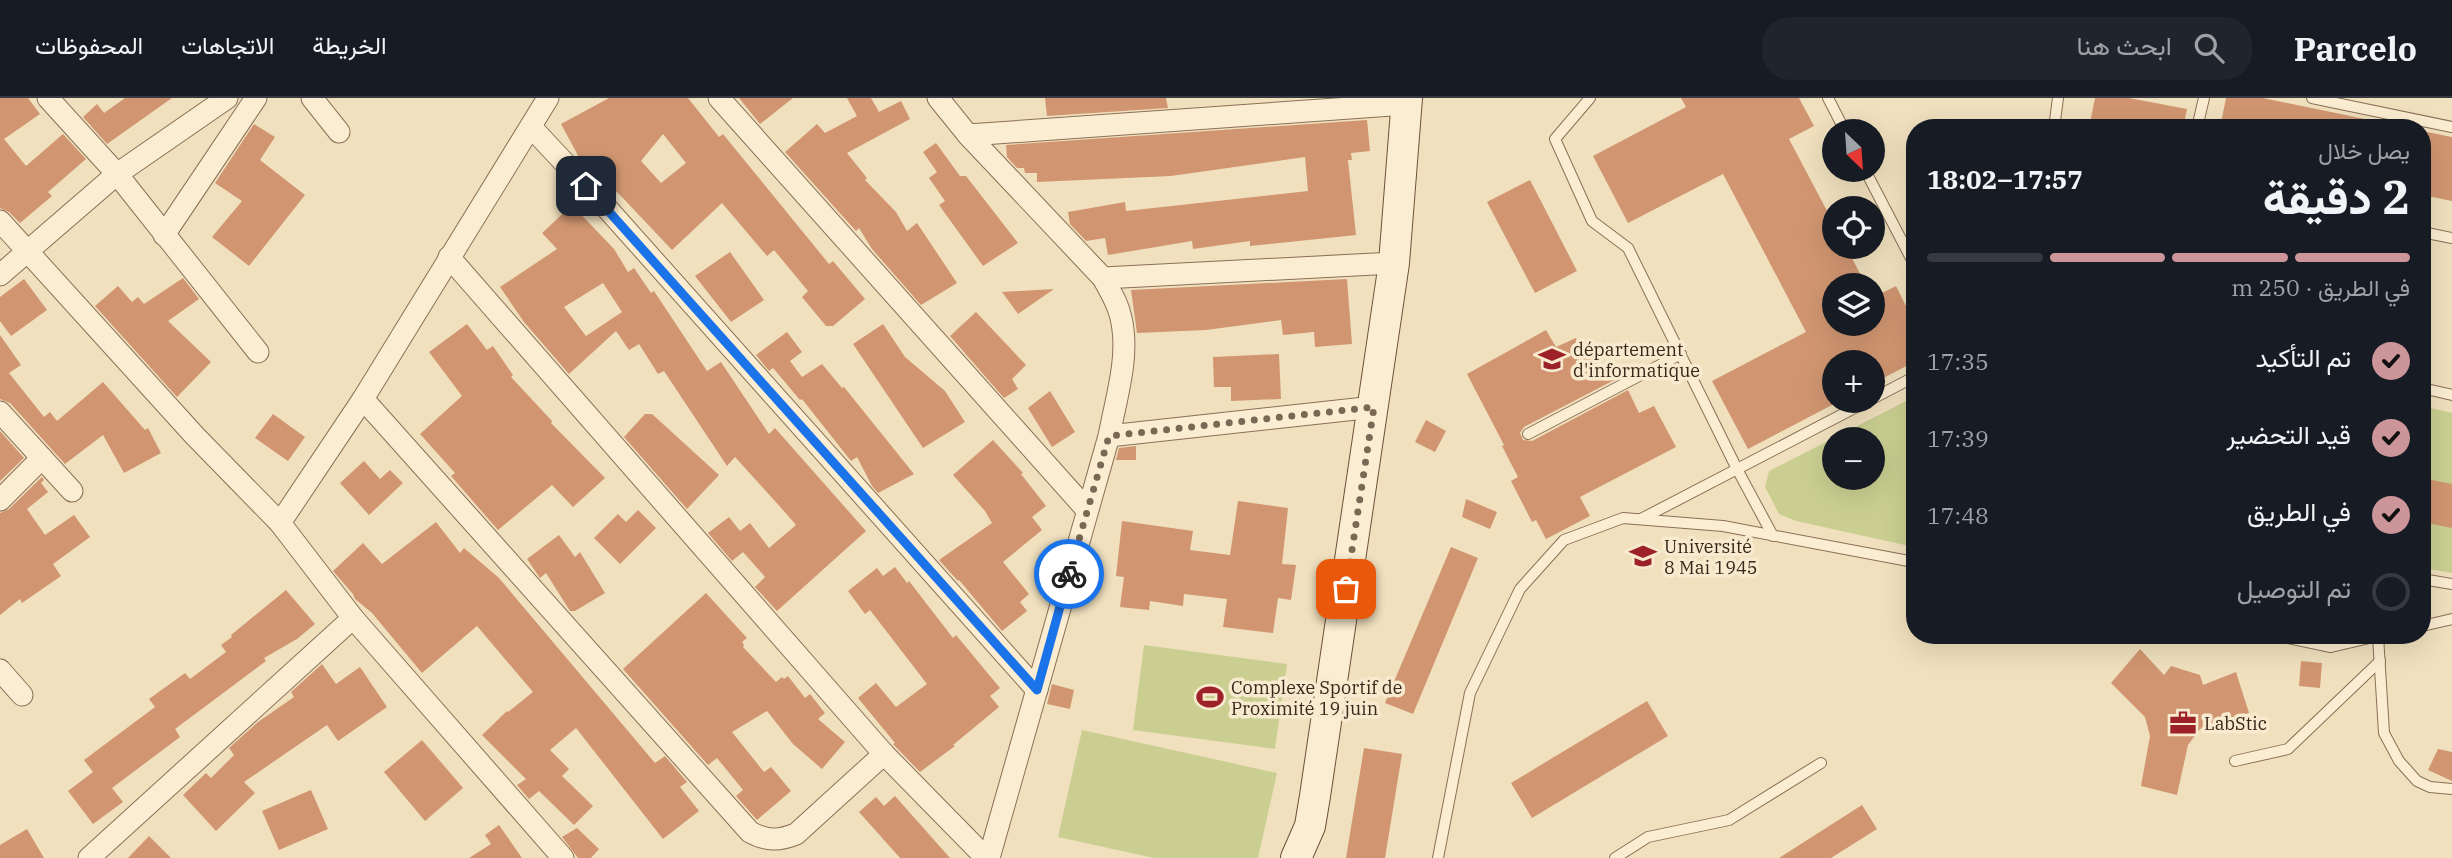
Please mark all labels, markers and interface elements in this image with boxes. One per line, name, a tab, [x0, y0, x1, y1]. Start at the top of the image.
search box	[1762, 17, 2252, 80]
text: Parcelo	[2294, 27, 2417, 70]
text: ابحث هنا	[2077, 28, 2172, 62]
text: المحفوظات	[35, 29, 143, 61]
text: الاتجاهات	[181, 29, 274, 61]
text: الخريطة	[312, 29, 387, 61]
icon: search	[2190, 29, 2228, 67]
north arrow	[1822, 119, 1885, 182]
map controls	[1822, 119, 1885, 490]
text: يصل خلال	[2318, 135, 2410, 165]
pin	[556, 156, 616, 216]
text: 17:57–18:02	[1927, 162, 2083, 196]
icon: home	[567, 167, 605, 205]
text: 2 دقيقة	[2263, 167, 2410, 227]
button: locate	[1822, 196, 1885, 259]
text: في الطريق · 250 m	[2231, 272, 2410, 302]
button: layers	[1822, 273, 1885, 336]
place label: département d'informatique	[1573, 338, 1700, 382]
text: تم التأكيد	[2255, 340, 2351, 374]
icon: check	[2372, 342, 2410, 380]
school or university icon: département d'informatique	[1537, 344, 1567, 374]
text: 17:35	[1927, 346, 1989, 376]
button: +	[1822, 350, 1885, 413]
text: قيد التحضير	[2227, 417, 2351, 451]
icon: check	[2372, 419, 2410, 457]
text: 17:39	[1927, 423, 1989, 453]
button: −	[1822, 427, 1885, 490]
text: في الطريق	[2247, 494, 2351, 528]
icon: check	[2372, 496, 2410, 534]
text: 17:48	[1927, 500, 1989, 530]
place label: Université 8 Mai 1945	[1664, 535, 1758, 579]
courier	[1034, 539, 1104, 609]
school or university icon: Université 8 Mai 1945	[1628, 541, 1658, 571]
icon: bike	[1050, 555, 1088, 593]
pin	[1316, 559, 1376, 619]
icon: bag	[1327, 570, 1365, 608]
text: تم التوصيل	[2237, 571, 2351, 605]
place label: Complexe Sportif de Proximité 19 juin	[1231, 676, 1402, 720]
sports icon: Complexe Sportif de Proximité 19 juin	[1195, 682, 1225, 712]
office icon: LabStic	[2168, 708, 2198, 738]
place label: LabStic	[2204, 712, 2267, 735]

